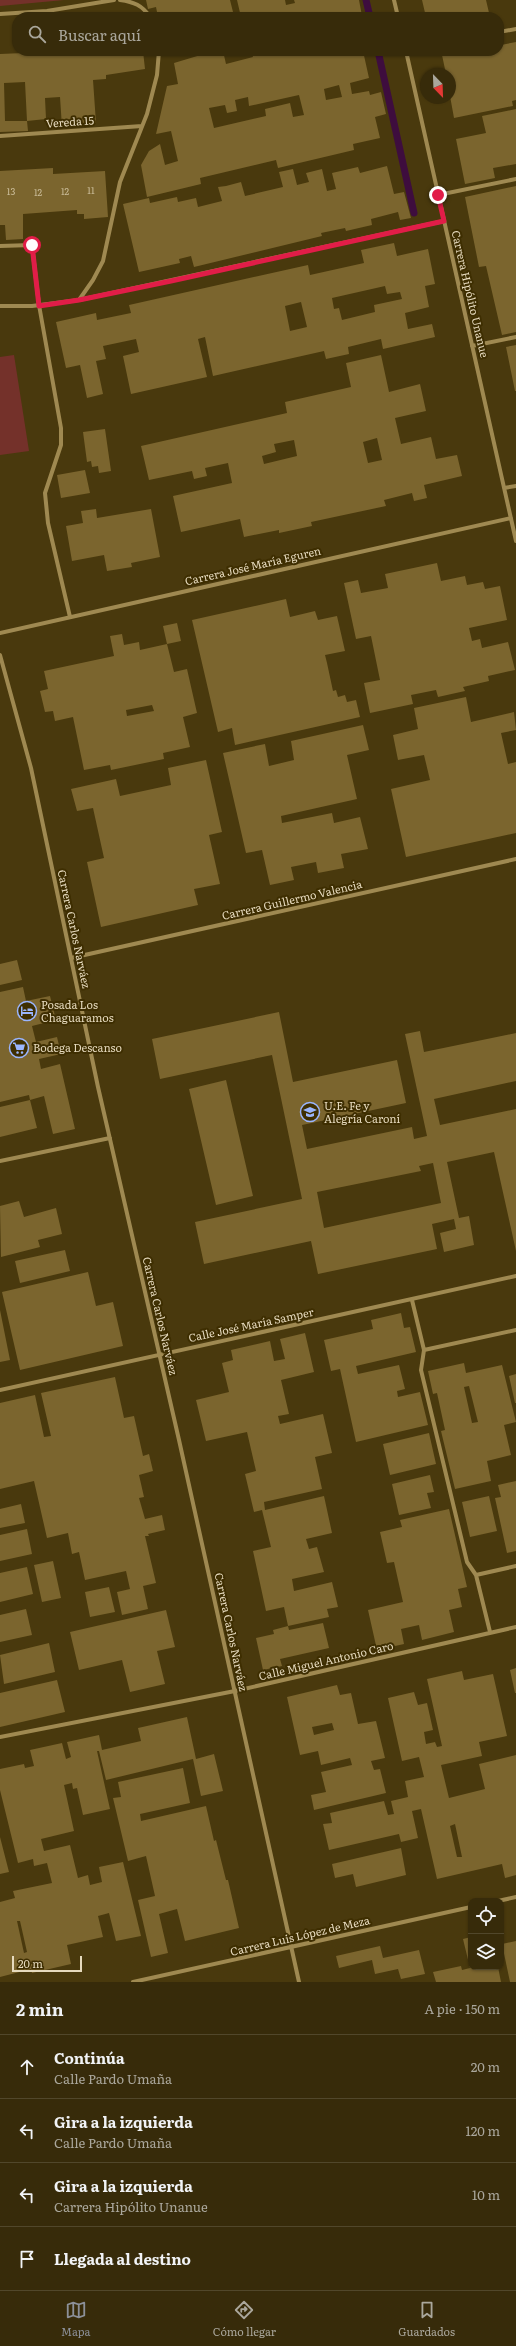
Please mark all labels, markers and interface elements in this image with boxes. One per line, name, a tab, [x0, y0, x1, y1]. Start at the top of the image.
search box	[12, 12, 504, 56]
icon: search	[26, 23, 48, 45]
text: Buscar aquí	[58, 23, 141, 46]
north arrow	[420, 68, 456, 104]
street label: Vereda 15	[45, 111, 95, 131]
house number: 11	[87, 183, 95, 197]
house number: 13	[7, 184, 15, 198]
house number: 12	[61, 184, 70, 198]
house number: 12	[34, 185, 43, 199]
route end	[429, 186, 447, 204]
street label: Carrera Hipólito Unanue	[449, 229, 493, 359]
route start	[23, 236, 41, 254]
street label: Carrera José María Eguren	[183, 542, 322, 588]
street label: Carrera Carlos Narváez	[55, 868, 96, 990]
street label: Carrera Guillermo Valencia	[220, 875, 364, 923]
place label: Posada Los Chaguaramos	[41, 996, 114, 1025]
hotel icon: Posada Los Chaguaramos	[16, 1000, 38, 1022]
supermarket icon: Bodega Descanso	[8, 1037, 30, 1059]
place label: Bodega Descanso	[33, 1039, 122, 1055]
place label: U.E. Fe y Alegría Caroní	[324, 1097, 401, 1126]
school or university icon: U.E. Fe y Alegría Caroní	[299, 1101, 321, 1123]
street label: Carrera Carlos Narváez	[140, 1255, 183, 1377]
street label: Calle José María Samper	[187, 1303, 316, 1345]
street label: Carrera Carlos Narváez	[212, 1571, 253, 1693]
street label: Calle Miguel Antonio Caro	[257, 1637, 395, 1683]
map controls	[468, 1898, 504, 1970]
button: locate	[468, 1898, 504, 1934]
street label: Carrera Luis López de Meza	[228, 1911, 371, 1959]
button: layers	[468, 1934, 504, 1970]
scale bar	[12, 1954, 82, 1973]
text: 20 m	[18, 1955, 43, 1971]
text: 2 min	[16, 1996, 64, 2021]
text: A pie · 150 m	[425, 1999, 500, 2018]
text: Continúa	[54, 2046, 125, 2069]
icon: ahead	[16, 2056, 38, 2078]
text: 20 m	[471, 2057, 500, 2076]
text: Calle Pardo Umaña	[54, 2069, 172, 2088]
text: Gira a la izquierda	[54, 2110, 193, 2133]
icon: left	[16, 2120, 38, 2142]
text: 120 m	[465, 2121, 500, 2140]
text: Calle Pardo Umaña	[54, 2133, 172, 2152]
text: Gira a la izquierda	[54, 2174, 193, 2197]
icon: left	[16, 2184, 38, 2206]
text: 10 m	[472, 2185, 500, 2204]
text: Carrera Hipólito Unanue	[54, 2197, 208, 2216]
text: Llegada al destino	[54, 2247, 191, 2270]
icon: arrive	[16, 2248, 38, 2270]
tab: Mapa	[61, 2299, 90, 2339]
tab: Cómo llegar	[213, 2299, 276, 2339]
tab: Guardados	[398, 2299, 455, 2339]

